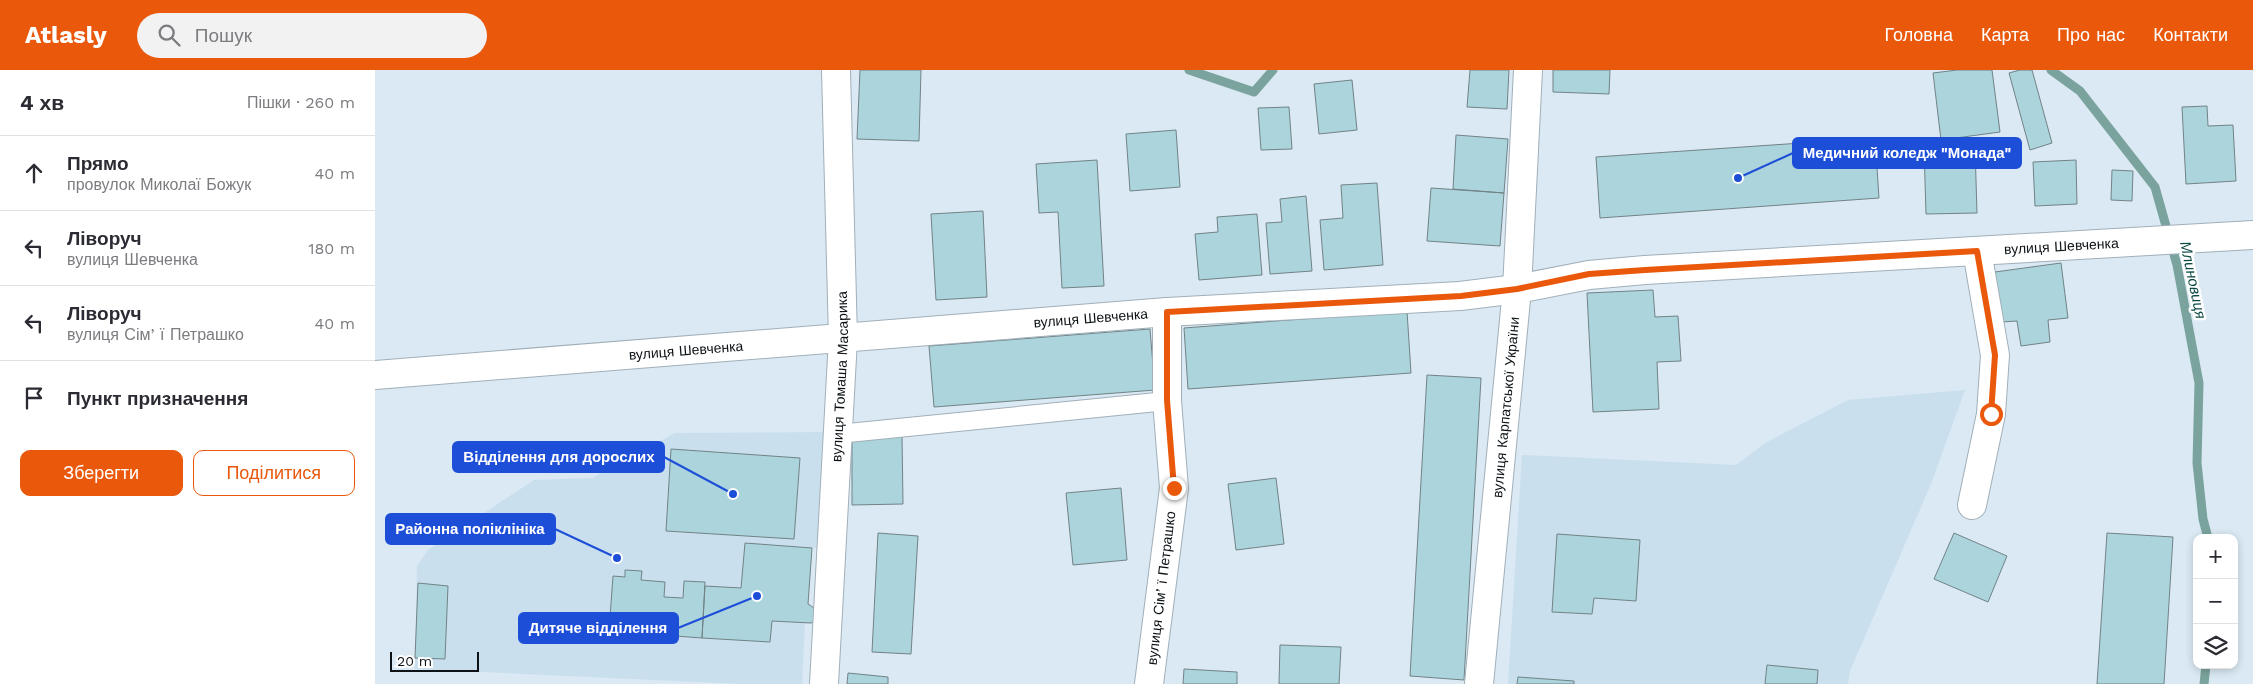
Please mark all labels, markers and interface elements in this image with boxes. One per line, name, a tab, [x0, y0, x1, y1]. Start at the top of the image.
search box	[137, 13, 487, 58]
text: Atlasly	[25, 21, 107, 49]
icon: search	[155, 21, 183, 49]
text: Пошук	[195, 24, 252, 47]
text: Головна	[1885, 24, 1953, 45]
text: Карта	[1981, 24, 2029, 45]
text: Про нас	[2057, 24, 2125, 45]
text: Контакти	[2153, 24, 2228, 45]
text: 4 хв	[20, 90, 64, 115]
text: Пішки · 260 m	[247, 93, 355, 112]
callout: Медичний коледж "Монада"	[1793, 138, 2021, 168]
text: Медичний коледж "Монада"	[1803, 144, 2012, 162]
text: Прямо	[67, 152, 129, 175]
icon: ahead	[20, 159, 48, 187]
text: 40 m	[315, 164, 355, 183]
text: провулок Миколаї Божук	[67, 175, 251, 194]
text: Ліворуч	[67, 227, 142, 250]
icon: left	[20, 234, 48, 262]
street label: вулиця Шевченка	[2004, 235, 2119, 257]
text: 180 m	[308, 239, 355, 258]
water label: Млиновиця	[2176, 240, 2210, 320]
text: вулиця Шевченка	[67, 250, 198, 269]
street label: вулиця Томаша Масарика	[828, 291, 851, 462]
text: Ліворуч	[67, 302, 142, 325]
street label: вулиця Шевченка	[1033, 306, 1149, 331]
icon: left	[20, 309, 48, 337]
text: 40 m	[315, 314, 355, 333]
street label: вулиця Карпатської України	[1489, 316, 1522, 499]
text: вулиця Сімʼї Петрашко	[67, 325, 244, 344]
street label: вулиця Шевченка	[628, 338, 744, 363]
icon: arrive	[20, 384, 48, 412]
text: Пункт призначення	[67, 387, 248, 410]
route start	[1980, 403, 2003, 426]
callout: Відділення для дорослих	[453, 442, 664, 472]
text: Відділення для дорослих	[463, 448, 655, 466]
button: Зберегти	[20, 450, 183, 496]
button: Поділитися	[193, 450, 355, 496]
route end	[1163, 477, 1186, 500]
street label: вулиця Сімʼї Петрашко	[1144, 510, 1178, 666]
callout: Районна поліклініка	[386, 514, 555, 544]
text: Районна поліклініка	[395, 520, 545, 538]
map controls	[2193, 534, 2238, 669]
button: +	[2193, 534, 2238, 579]
button: −	[2193, 579, 2238, 624]
callout: Дитяче відділення	[519, 613, 678, 643]
text: Дитяче відділення	[529, 619, 667, 637]
button: layers	[2193, 624, 2238, 669]
scale bar	[390, 649, 479, 672]
text: 20 m	[397, 653, 432, 669]

